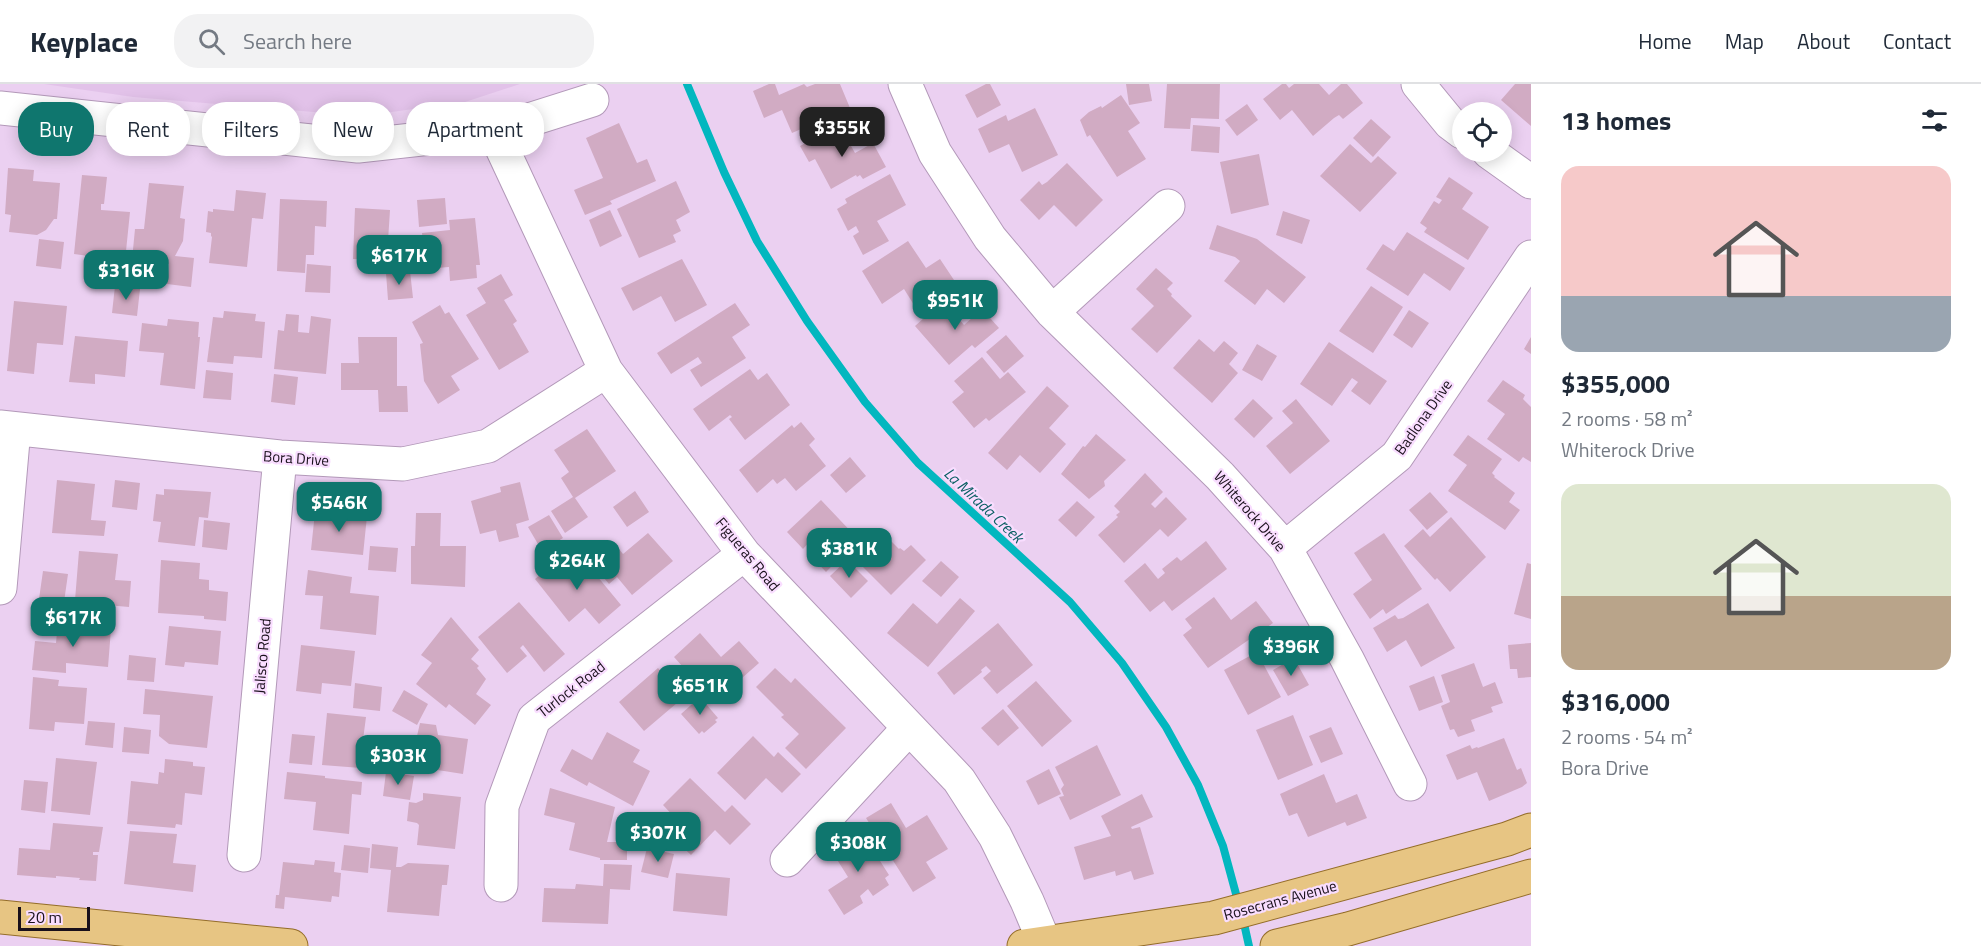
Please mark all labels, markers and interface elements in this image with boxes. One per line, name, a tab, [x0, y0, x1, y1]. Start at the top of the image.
search box	[174, 14, 594, 68]
text: Keyplace	[30, 20, 138, 63]
text: Search here	[243, 24, 352, 58]
icon: search	[195, 25, 228, 58]
text: Home	[1638, 25, 1692, 57]
text: Map	[1725, 25, 1764, 57]
text: About	[1797, 25, 1850, 57]
text: Contact	[1883, 25, 1951, 57]
text: 13 homes	[1561, 101, 1671, 140]
chip: Buy	[18, 102, 94, 156]
chip: Rent	[106, 102, 190, 156]
chip: Filters	[202, 102, 300, 156]
chip: New	[312, 102, 394, 156]
chip: Apartment	[406, 102, 544, 156]
map controls	[1452, 102, 1512, 162]
button: locate	[1452, 102, 1512, 162]
icon: filters	[1918, 104, 1951, 137]
pin: $355K	[800, 107, 884, 158]
text: $355K	[814, 111, 870, 142]
icon: home	[1702, 205, 1810, 313]
pin: $617K	[357, 235, 441, 286]
text: $617K	[371, 239, 427, 270]
pin: $316K	[84, 250, 168, 301]
text: $316K	[98, 254, 154, 285]
pin: $951K	[913, 280, 997, 331]
text: $951K	[927, 284, 983, 315]
text: $355,000	[1561, 364, 1670, 403]
street label: Badlona Drive	[1388, 374, 1458, 460]
text: 2 rooms · 58 m²	[1561, 403, 1693, 434]
text: Whiterock Drive	[1561, 434, 1695, 465]
street label: Bora Drive	[262, 444, 330, 472]
water label: La Mirada Creek	[939, 462, 1031, 550]
street label: Whiterock Drive	[1208, 466, 1292, 556]
pin: $546K	[297, 482, 381, 533]
text: $546K	[311, 486, 367, 517]
street label: Figueras Road	[710, 512, 786, 596]
icon: home	[1702, 523, 1810, 631]
pin: $381K	[807, 528, 891, 579]
text: $381K	[821, 532, 877, 563]
pin: $264K	[535, 540, 619, 591]
text: $264K	[549, 544, 605, 575]
pin: $617K	[31, 597, 115, 648]
text: $617K	[45, 601, 101, 632]
street label: Jalisco Road	[247, 617, 277, 695]
pin: $396K	[1249, 626, 1333, 677]
text: $396K	[1263, 630, 1319, 661]
street label: Turlock Road	[532, 655, 610, 723]
pin: $651K	[658, 665, 742, 716]
text: $651K	[672, 669, 728, 700]
text: $316,000	[1561, 682, 1670, 721]
text: 2 rooms · 54 m²	[1561, 721, 1693, 752]
pin: $303K	[356, 735, 440, 786]
text: $303K	[370, 739, 426, 770]
text: Bora Drive	[1561, 752, 1649, 783]
pin: $307K	[616, 812, 700, 863]
text: $307K	[630, 816, 686, 847]
pin: $308K	[816, 822, 900, 873]
text: $308K	[830, 826, 886, 857]
street label: Rosecrans Avenue	[1221, 874, 1339, 926]
scale bar	[18, 904, 90, 932]
text: 20 m	[27, 905, 62, 929]

